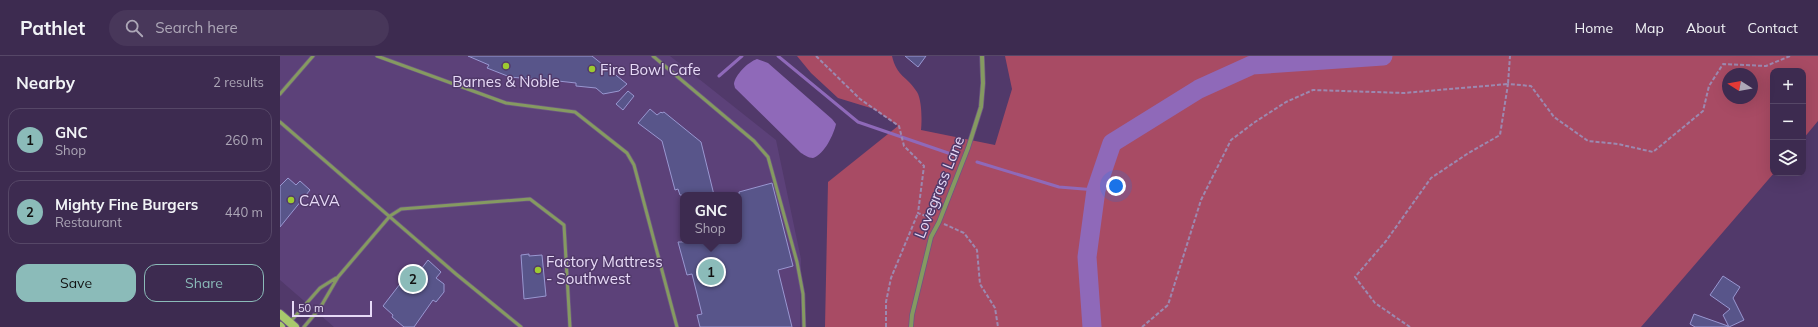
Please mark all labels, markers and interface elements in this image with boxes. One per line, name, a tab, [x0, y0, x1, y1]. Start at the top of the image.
search box	[109, 10, 389, 46]
text: Pathlet	[20, 16, 85, 40]
icon: search	[123, 17, 145, 39]
text: Search here	[155, 18, 238, 37]
text: Home	[1574, 19, 1613, 37]
text: Map	[1635, 19, 1664, 37]
text: About	[1686, 19, 1726, 37]
text: Contact	[1748, 19, 1798, 37]
place label: Fire Bowl Cafe	[600, 60, 701, 79]
marker: Barnes & Noble	[501, 61, 511, 71]
marker: Fire Bowl Cafe	[587, 64, 597, 74]
north arrow	[1722, 68, 1758, 104]
map controls	[1770, 68, 1806, 176]
button: +	[1770, 68, 1806, 104]
text: Nearby	[16, 72, 75, 93]
place label: Barnes & Noble	[452, 72, 560, 91]
text: 2 results	[213, 74, 264, 90]
button: −	[1770, 104, 1806, 140]
text: GNC	[55, 123, 88, 142]
text: 1	[26, 132, 34, 148]
text: 260 m	[225, 132, 263, 148]
street label: Lovegrass Lane	[910, 133, 968, 241]
button: layers	[1770, 140, 1806, 176]
text: Shop	[55, 142, 86, 158]
your location	[1106, 176, 1126, 196]
place label: CAVA	[299, 191, 340, 210]
popup	[680, 192, 742, 244]
text: Mighty Fine Burgers	[55, 195, 198, 214]
marker: CAVA	[286, 195, 296, 205]
text: GNC	[695, 201, 727, 220]
text: 2	[26, 204, 34, 220]
text: 440 m	[225, 204, 263, 220]
text: Restaurant	[55, 214, 122, 230]
text: Shop	[695, 220, 726, 236]
place label: Factory Mattress - Southwest	[546, 252, 663, 288]
pin: 1	[698, 257, 724, 287]
button: Save	[16, 264, 136, 302]
button: Share	[144, 264, 264, 302]
pin: 2	[400, 264, 426, 294]
marker: Factory Mattress - Southwest	[533, 265, 543, 275]
scale bar	[292, 299, 372, 318]
text: 50 m	[298, 301, 324, 315]

